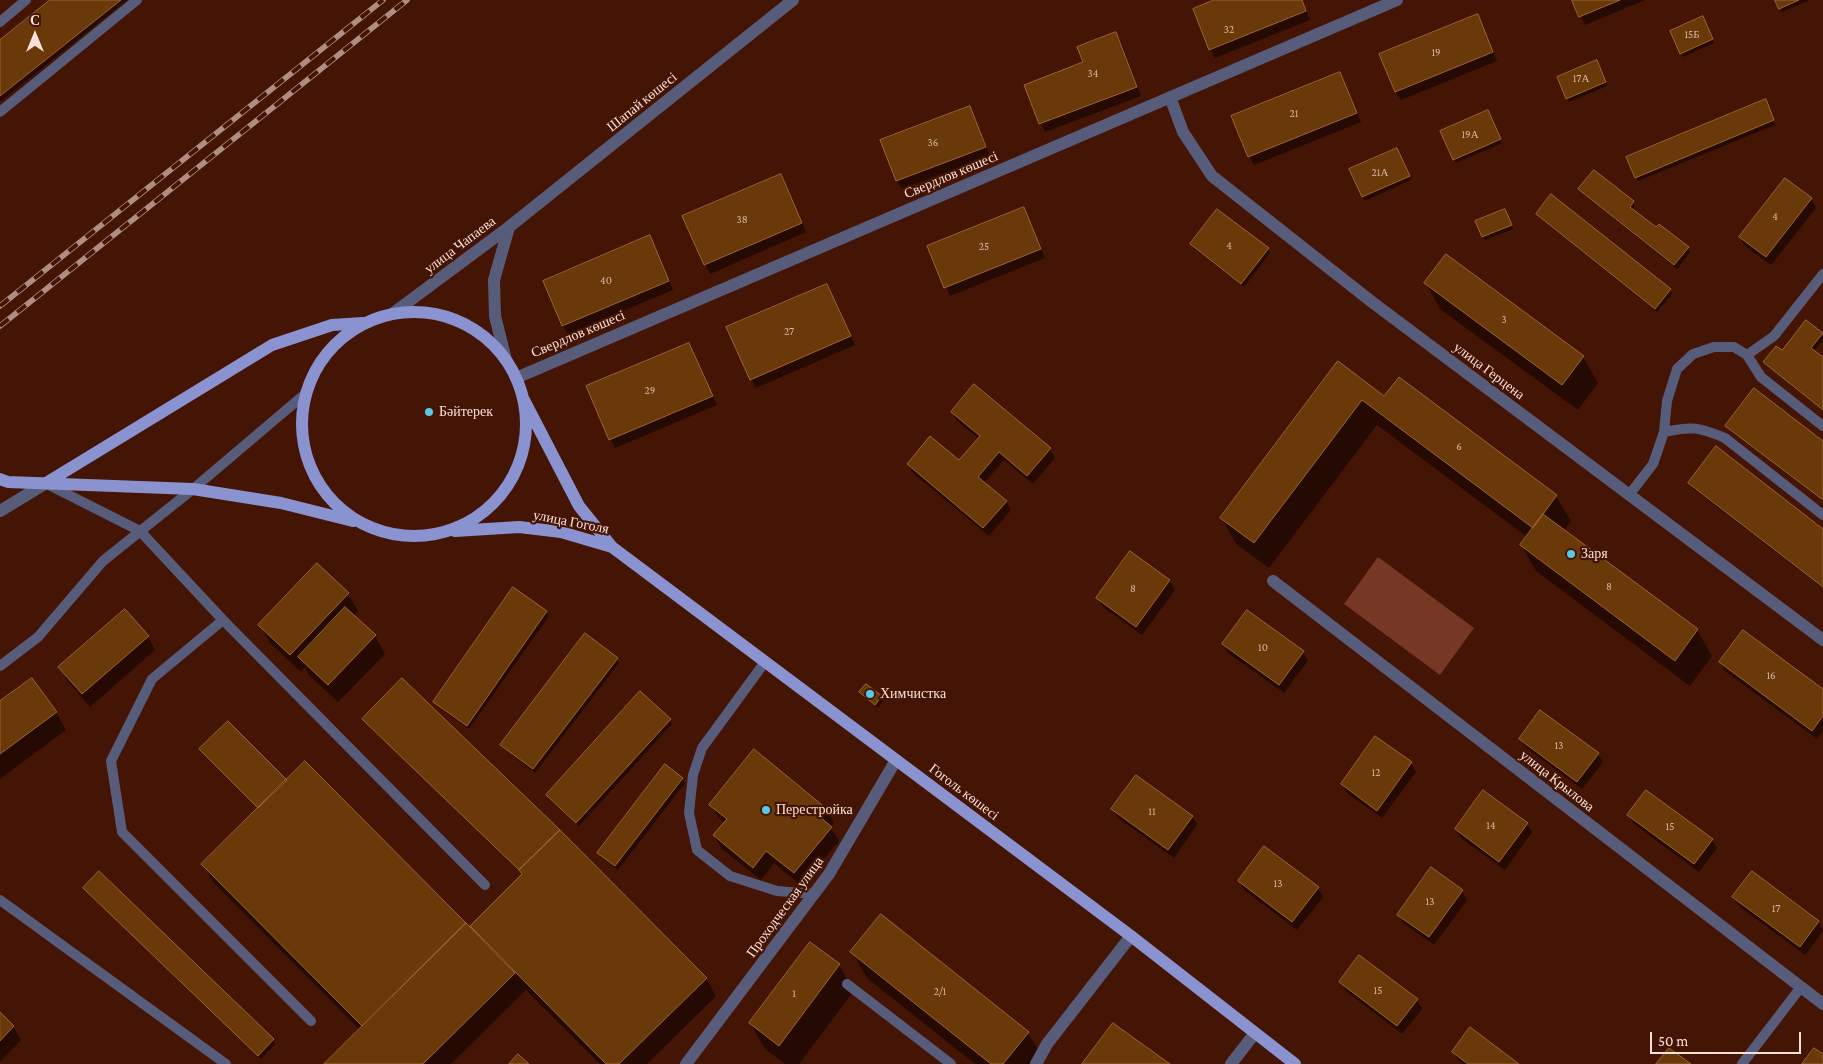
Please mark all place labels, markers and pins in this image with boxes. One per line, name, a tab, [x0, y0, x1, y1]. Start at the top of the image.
place label: Бәйтерек	[439, 404, 493, 420]
marker: Бәйтерек	[423, 406, 435, 418]
place label: Заря	[1581, 546, 1608, 562]
marker: Заря	[1565, 548, 1577, 560]
place label: Химчистка	[880, 686, 946, 702]
marker: Химчистка	[864, 688, 876, 700]
place label: Перестройка	[776, 802, 853, 818]
marker: Перестройка	[760, 804, 772, 816]

